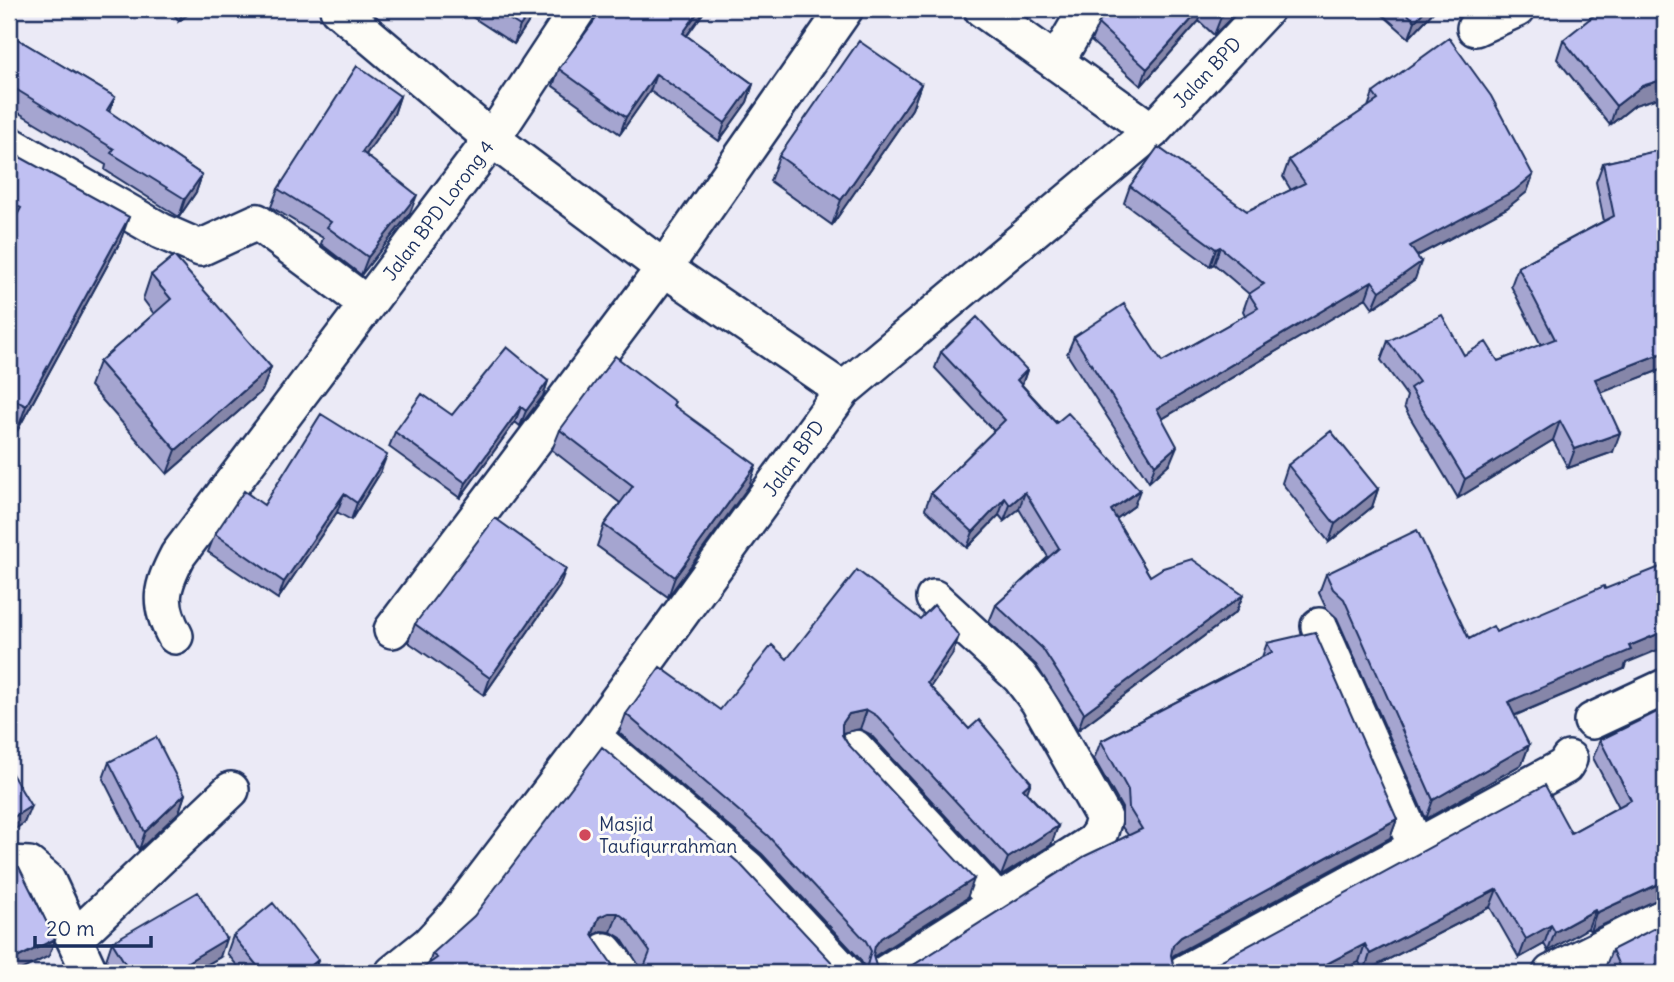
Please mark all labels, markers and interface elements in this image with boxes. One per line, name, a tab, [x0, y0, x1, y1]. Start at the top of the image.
street label: Jalan BPD	[1168, 31, 1246, 113]
street label: Jalan BPD Lorong 4	[378, 135, 499, 285]
street label: Jalan BPD	[758, 415, 829, 501]
place label: Masjid Taufiqurrahman	[599, 812, 737, 858]
marker: Masjid Taufiqurrahman	[577, 827, 593, 843]
scale bar	[35, 905, 150, 949]
text: 20 m	[46, 915, 95, 942]

